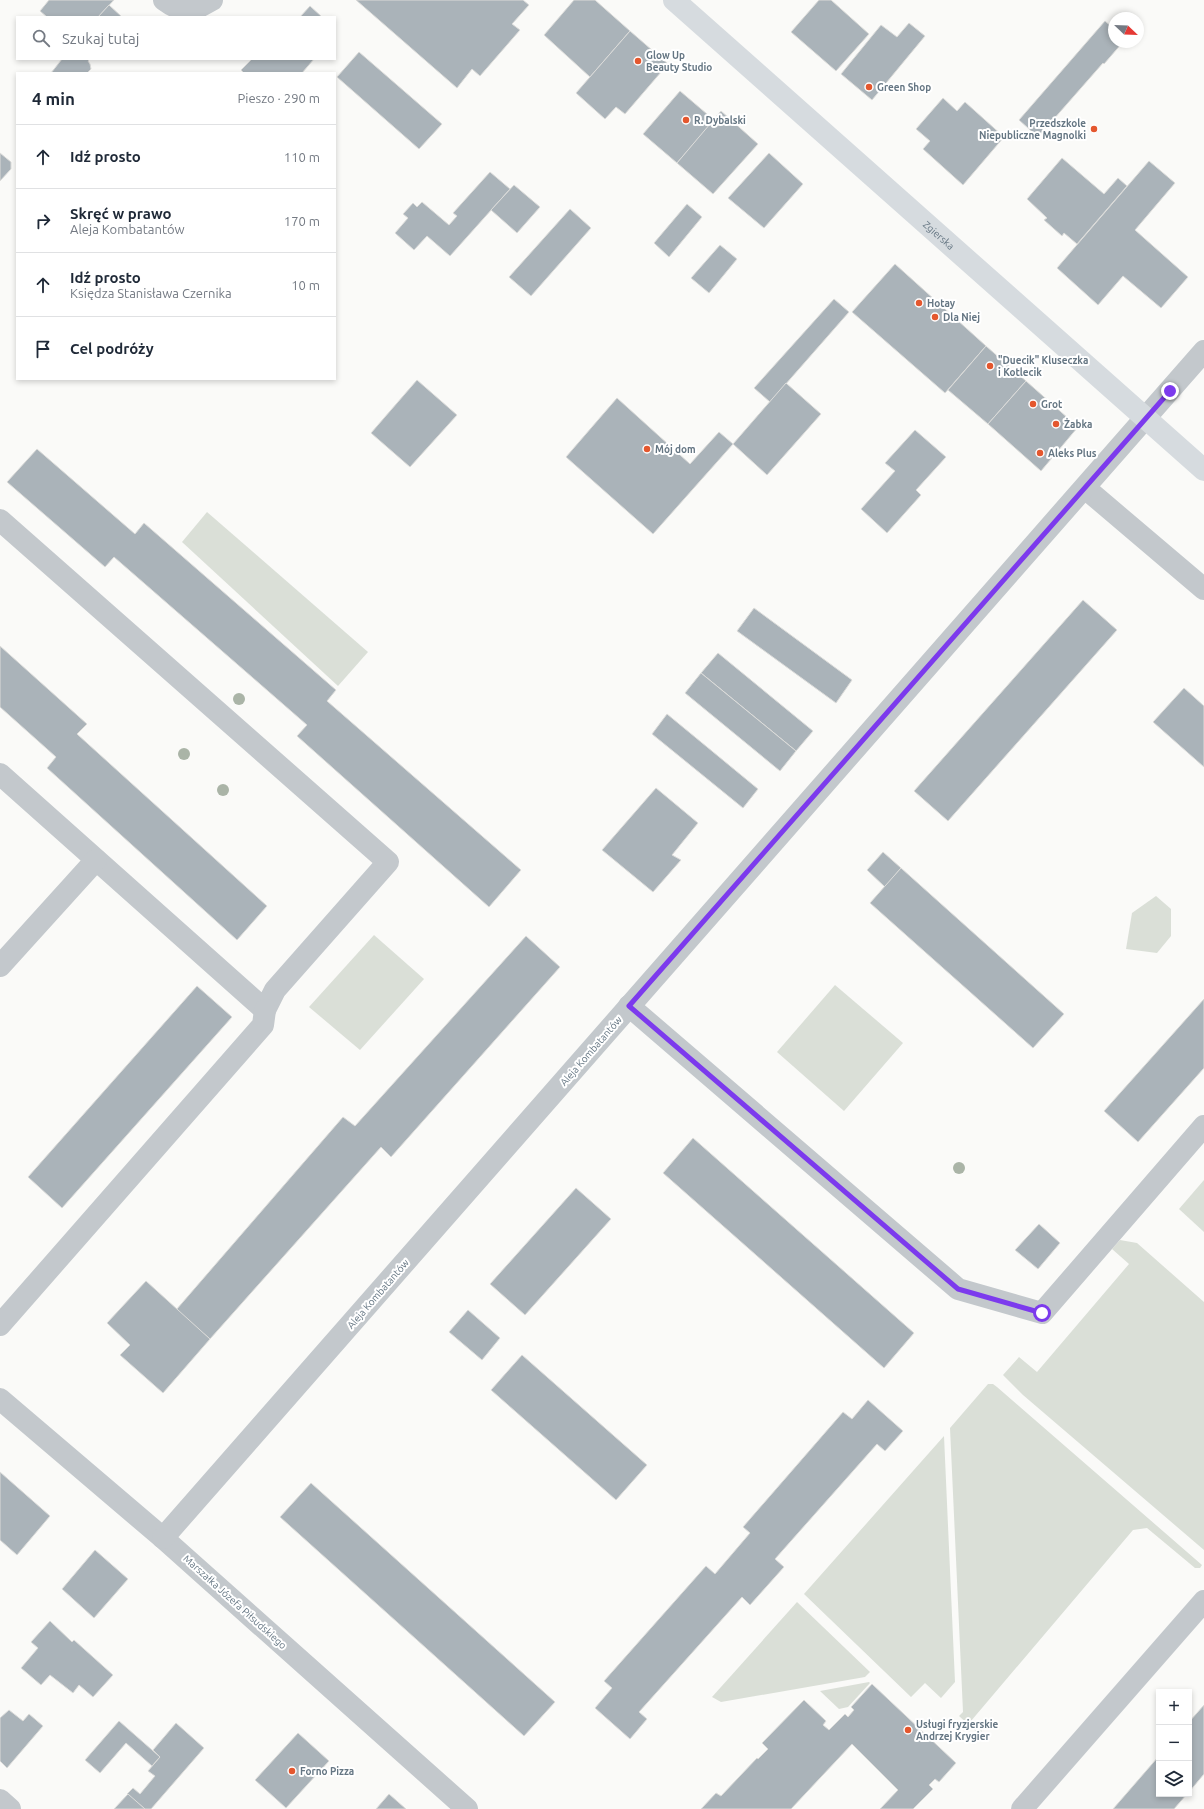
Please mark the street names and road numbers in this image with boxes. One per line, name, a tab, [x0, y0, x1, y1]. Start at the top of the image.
street label: Zgierska	[921, 218, 957, 251]
street label: Aleja Kombatantów	[558, 1014, 624, 1088]
street label: Aleja Kombatantów	[345, 1257, 411, 1331]
street label: Marszałka Józefa Piłsudskiego	[181, 1553, 289, 1651]

